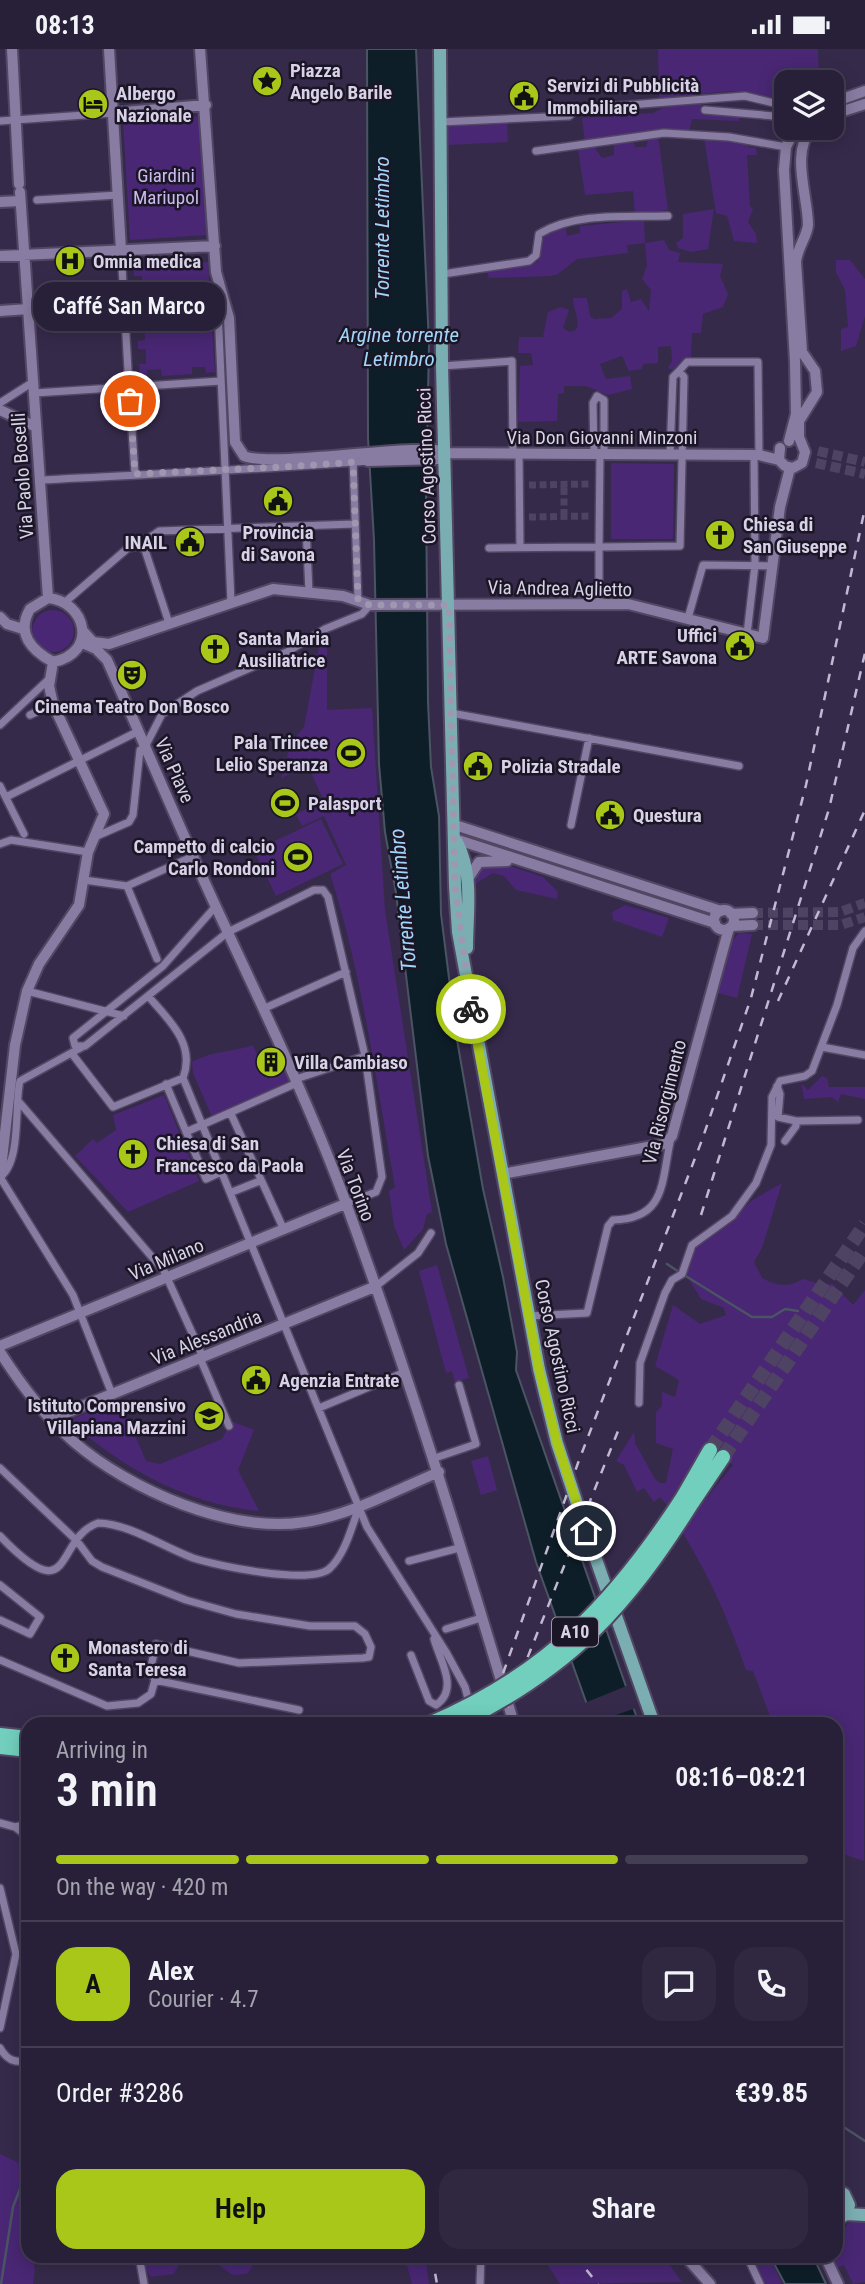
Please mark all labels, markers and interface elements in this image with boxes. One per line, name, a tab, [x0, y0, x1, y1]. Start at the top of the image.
text: 08:13	[35, 10, 95, 40]
place label: Piazza Angelo Barile	[290, 59, 392, 104]
place icon: Piazza Angelo Barile	[250, 64, 284, 98]
map controls	[774, 70, 844, 140]
button: layers	[774, 70, 844, 140]
place label: Servizi di Pubblicità Immobiliare	[547, 74, 699, 119]
public building icon: Servizi di Pubblicità Immobiliare	[507, 79, 541, 113]
place label: Albergo Nazionale	[116, 82, 192, 127]
hotel icon: Albergo Nazionale	[76, 87, 110, 121]
water label: Torrente Letimbro	[370, 156, 394, 300]
park label: Giardini Mariupol	[133, 164, 199, 209]
hospital icon: Omnia medica	[53, 244, 87, 278]
place label: Omnia medica	[93, 250, 201, 273]
callout: Caffé San Marco	[34, 282, 226, 331]
text: Caffé San Marco	[53, 293, 205, 320]
water label: Argine torrente Letimbro	[338, 323, 459, 371]
pin	[100, 371, 160, 431]
icon: bag	[111, 382, 149, 420]
street label: Corso Agostino Ricci	[412, 387, 441, 545]
street label: Via Paolo Boselli	[7, 412, 38, 540]
street label: Via Don Giovanni Minzoni	[507, 426, 697, 449]
public building icon: Provincia di Savona	[261, 484, 295, 518]
place label: Chiesa di San Giuseppe	[743, 513, 847, 558]
church icon: Chiesa di San Giuseppe	[703, 518, 737, 552]
place label: Provincia di Savona	[241, 521, 315, 566]
public building icon: INAIL	[173, 525, 207, 559]
place label: INAIL	[125, 531, 167, 554]
street label: Via Andrea Aglietto	[488, 576, 632, 601]
place label: Uffici ARTE Savona	[616, 624, 717, 669]
place label: Santa Maria Ausiliatrice	[238, 627, 329, 672]
public building icon: Uffici ARTE Savona	[723, 629, 757, 663]
church icon: Santa Maria Ausiliatrice	[198, 632, 232, 666]
theatre icon: Cinema Teatro Don Bosco	[115, 658, 149, 692]
place label: Cinema Teatro Don Bosco	[35, 695, 229, 718]
place label: Pala Trincee Lelio Speranza	[216, 731, 328, 776]
street label: Via Piave	[150, 734, 199, 807]
sports icon: Pala Trincee Lelio Speranza	[334, 736, 368, 770]
public building icon: Polizia Stradale	[461, 749, 495, 783]
place label: Polizia Stradale	[501, 755, 621, 778]
sports icon: Palasport	[268, 786, 302, 820]
place label: Palasport	[308, 792, 382, 815]
public building icon: Questura	[593, 798, 627, 832]
place label: Questura	[633, 804, 702, 827]
water label: Torrente Letimbro	[385, 828, 421, 972]
place label: Campetto di calcio Carlo Rondoni	[133, 835, 275, 880]
sports icon: Campetto di calcio Carlo Rondoni	[281, 840, 315, 874]
courier	[436, 974, 506, 1044]
icon: bike	[452, 990, 490, 1028]
street label: Via Risorgimento	[638, 1037, 691, 1167]
building icon: Villa Cambiaso	[254, 1045, 288, 1079]
place label: Villa Cambiaso	[294, 1051, 408, 1074]
place label: Chiesa di San Francesco da Paola	[156, 1132, 304, 1177]
church icon: Chiesa di San Francesco da Paola	[116, 1137, 150, 1171]
street label: Via Torino	[331, 1146, 380, 1225]
street label: Via Milano	[125, 1233, 207, 1286]
street label: Corso Agostino Ricci	[530, 1277, 585, 1435]
street label: Via Alessandria	[148, 1305, 265, 1370]
public building icon: Agenzia Entrate	[239, 1363, 273, 1397]
place label: Agenzia Entrate	[279, 1369, 399, 1392]
place label: Istituto Comprensivo Villapiana Mazzini	[27, 1394, 186, 1439]
school or university icon: Istituto Comprensivo Villapiana Mazzini	[192, 1399, 226, 1433]
pin	[556, 1501, 616, 1561]
icon: home	[567, 1512, 605, 1550]
road number: A10	[552, 1617, 598, 1647]
place label: Monastero di Santa Teresa	[88, 1636, 188, 1681]
church icon: Monastero di Santa Teresa	[48, 1641, 82, 1675]
text: Arriving in	[56, 1737, 148, 1764]
text: 08:16–08:21	[675, 1762, 808, 1792]
text: 3 min	[56, 1763, 158, 1817]
text: On the way · 420 m	[56, 1874, 228, 1901]
button: chat	[642, 1947, 716, 2021]
button: phone	[734, 1947, 808, 2021]
text: Alex	[148, 1956, 194, 1986]
text: A	[85, 1969, 101, 1999]
text: Courier · 4.7	[148, 1986, 259, 2013]
text: Order #3286	[56, 2078, 184, 2108]
text: €39.85	[735, 2078, 808, 2108]
button: Help	[56, 2169, 425, 2249]
button: Share	[439, 2169, 808, 2249]

